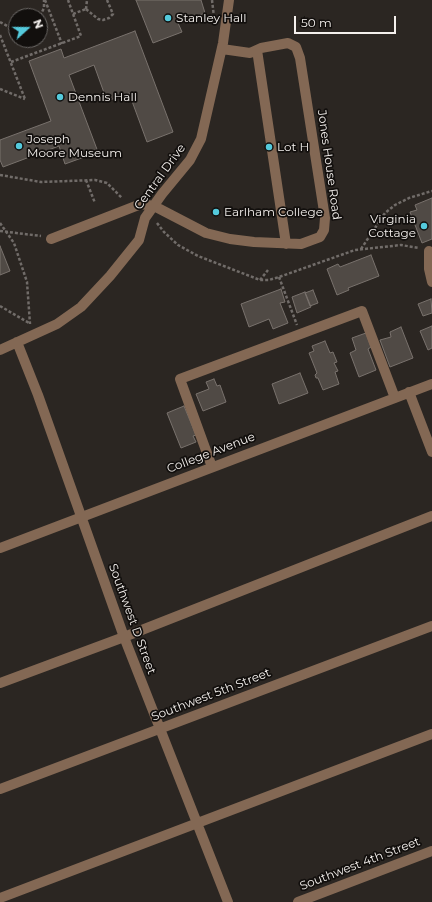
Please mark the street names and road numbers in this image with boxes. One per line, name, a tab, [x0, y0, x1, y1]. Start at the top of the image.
street label: Jones House Road	[314, 109, 344, 221]
street label: Central Drive	[131, 141, 189, 213]
street label: College Avenue	[165, 430, 257, 476]
street label: Southwest D Street	[105, 562, 159, 676]
street label: Southwest 5th Street	[149, 666, 273, 724]
street label: Southwest 4th Street	[298, 834, 422, 894]

